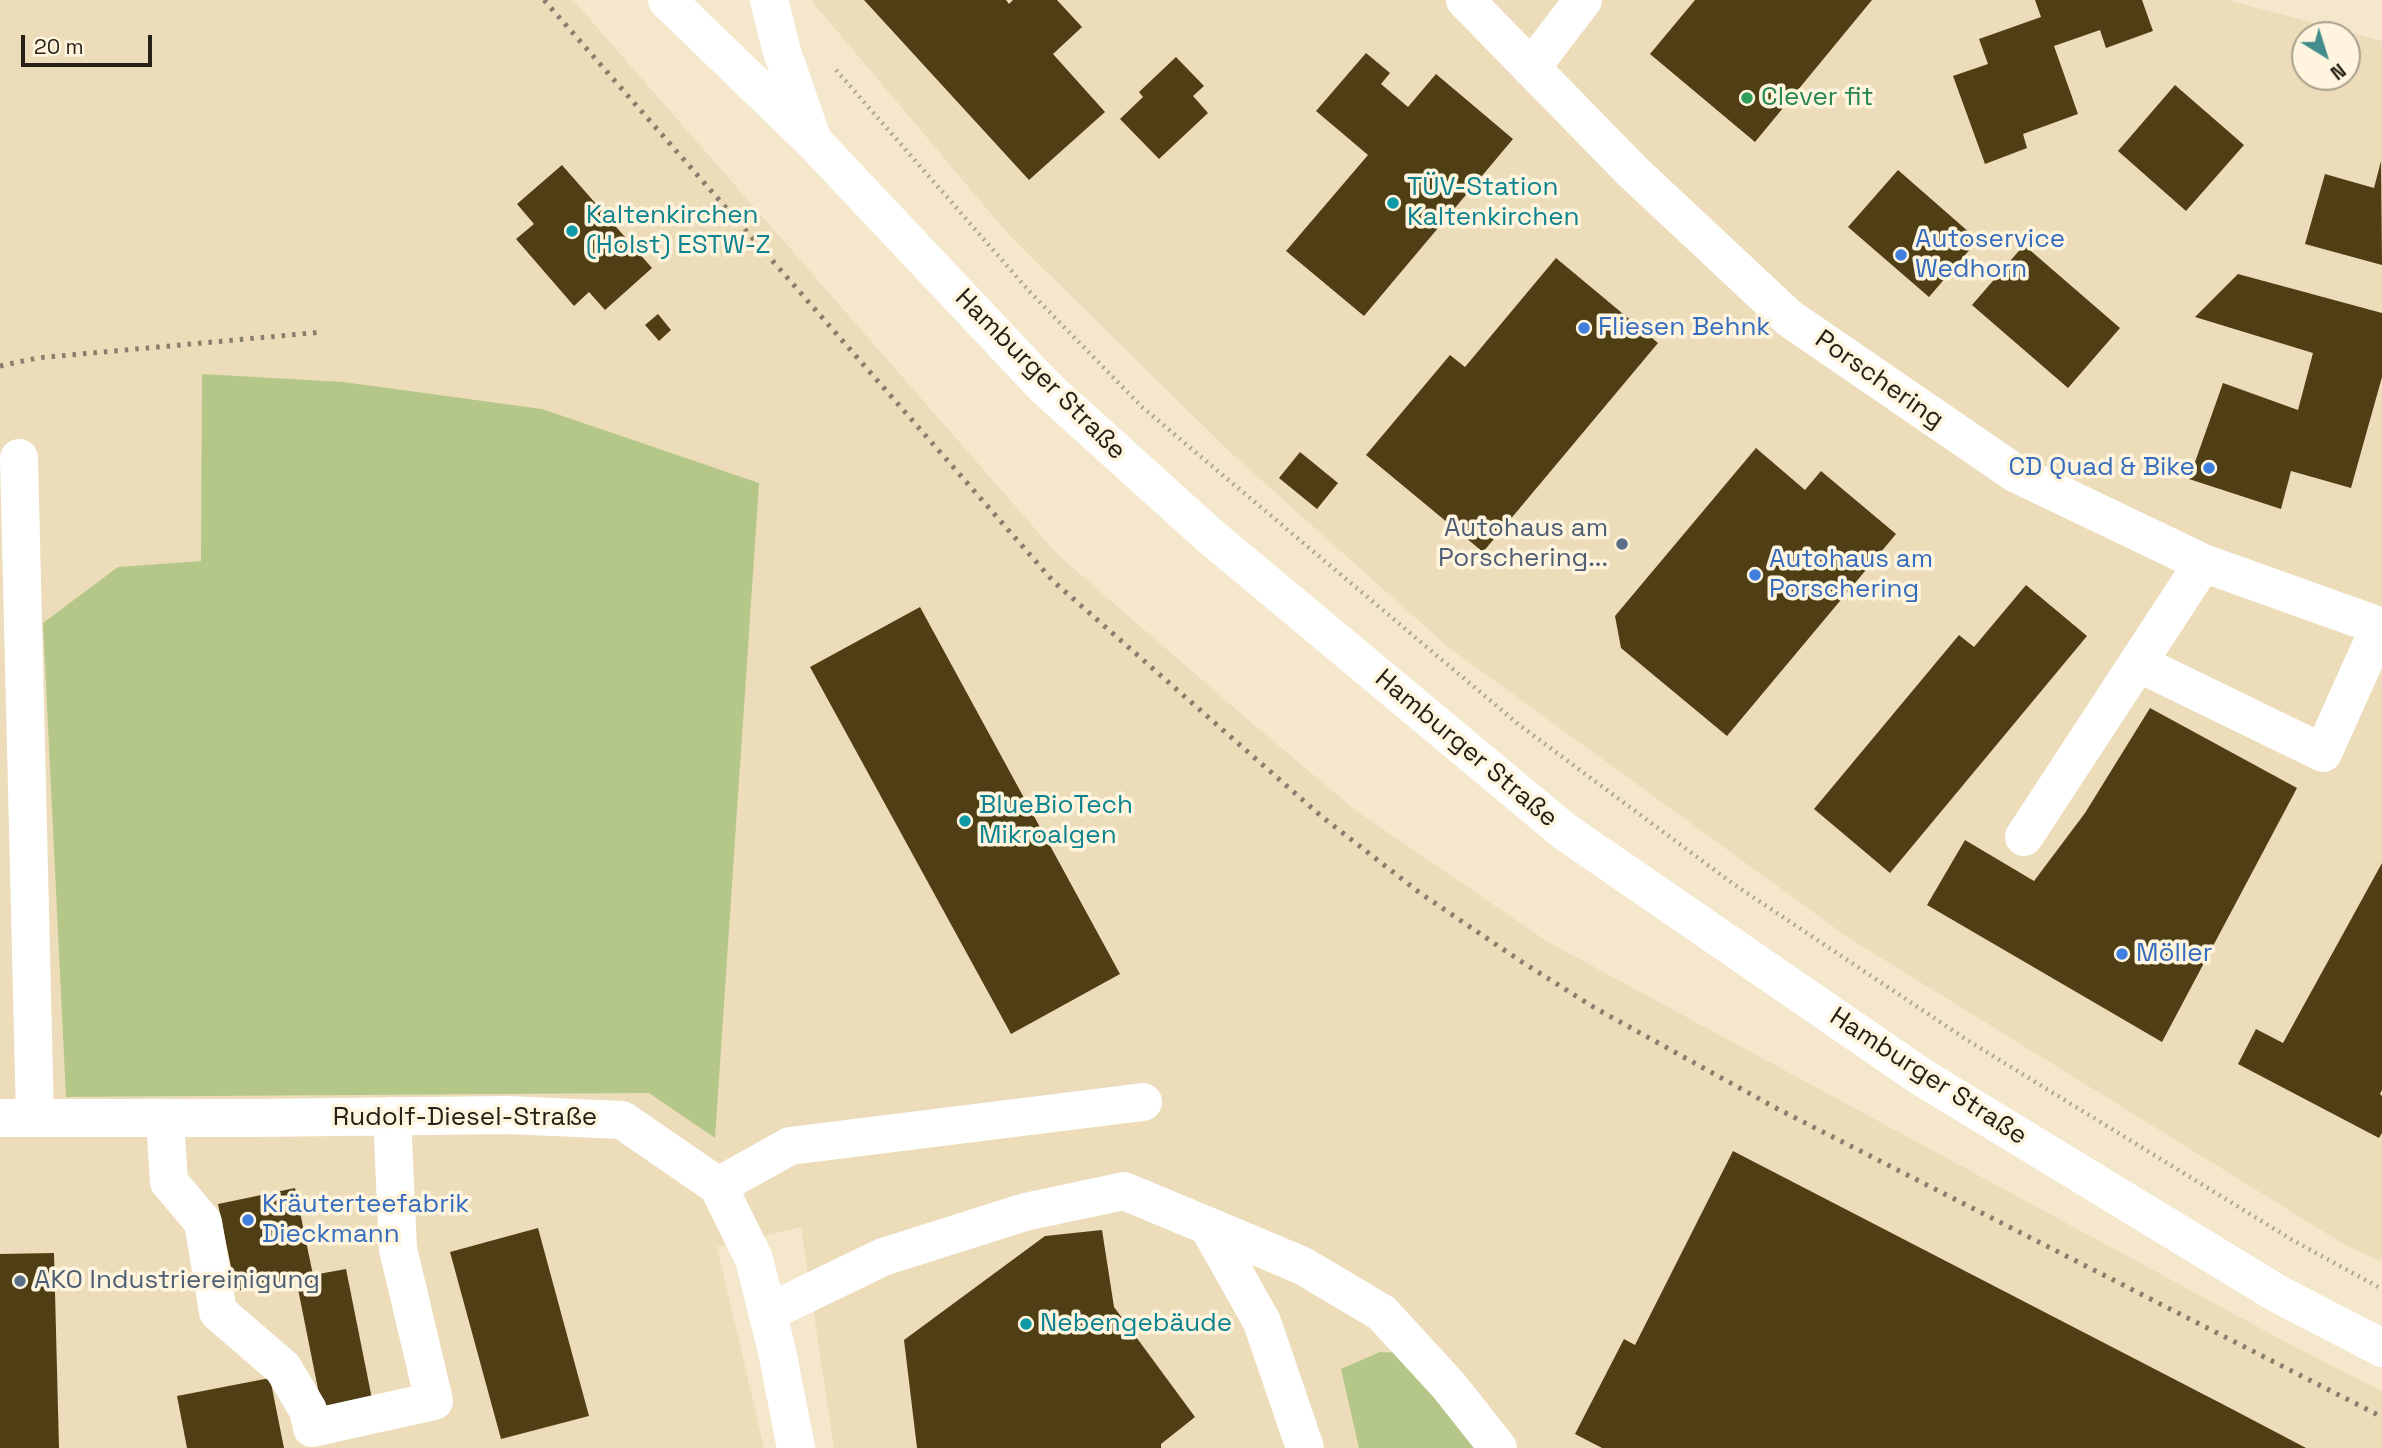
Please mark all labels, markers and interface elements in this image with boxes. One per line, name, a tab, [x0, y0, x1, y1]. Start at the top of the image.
scale bar	[24, 21, 156, 65]
north arrow	[2291, 21, 2361, 91]
text: 20 m	[34, 33, 84, 60]
text: N	[2325, 58, 2351, 85]
place label: Clever fit	[1761, 82, 1873, 114]
marker: Clever fit	[1739, 90, 1755, 106]
place label: TÜV-Station Kaltenkirchen	[1407, 172, 1580, 234]
marker: TÜV-Station Kaltenkirchen	[1385, 195, 1401, 211]
place label: Kaltenkirchen (Holst) ESTW-Z	[586, 200, 771, 262]
marker: Kaltenkirchen (Holst) ESTW-Z	[564, 223, 580, 239]
place label: Autoservice Wedhorn	[1915, 224, 2065, 286]
marker: Autoservice Wedhorn	[1893, 247, 1909, 263]
street label: Hamburger Straße	[948, 283, 1132, 467]
place label: Fliesen Behnk	[1598, 312, 1770, 344]
marker: Fliesen Behnk	[1576, 320, 1592, 336]
street label: Porschering	[1809, 324, 1949, 436]
place label: CD Quad & Bike	[2008, 452, 2195, 484]
marker: CD Quad & Bike	[2201, 460, 2217, 476]
place label: Autohaus am Porschering...	[1438, 513, 1608, 574]
marker: Autohaus am Porschering...	[1614, 536, 1630, 552]
place label: Autohaus am Porschering	[1769, 544, 1933, 606]
marker: Autohaus am Porschering	[1747, 567, 1763, 583]
street label: Hamburger Straße	[1368, 663, 1564, 835]
place label: BlueBioTech Mikroalgen	[979, 790, 1133, 852]
marker: BlueBioTech Mikroalgen	[957, 813, 973, 829]
place label: Möller	[2136, 938, 2212, 970]
marker: Möller	[2114, 946, 2130, 962]
street label: Hamburger Straße	[1824, 1002, 2032, 1152]
street label: Rudolf-Diesel-Straße	[333, 1102, 597, 1134]
place label: Kräuterteefabrik Dieckmann	[262, 1189, 469, 1250]
marker: Kräuterteefabrik Dieckmann	[240, 1212, 256, 1228]
place label: AKO Industriereinigung	[34, 1265, 320, 1297]
marker: AKO Industriereinigung	[12, 1273, 28, 1289]
place label: Nebengebäude	[1040, 1308, 1232, 1340]
marker: Nebengebäude	[1018, 1316, 1034, 1332]

